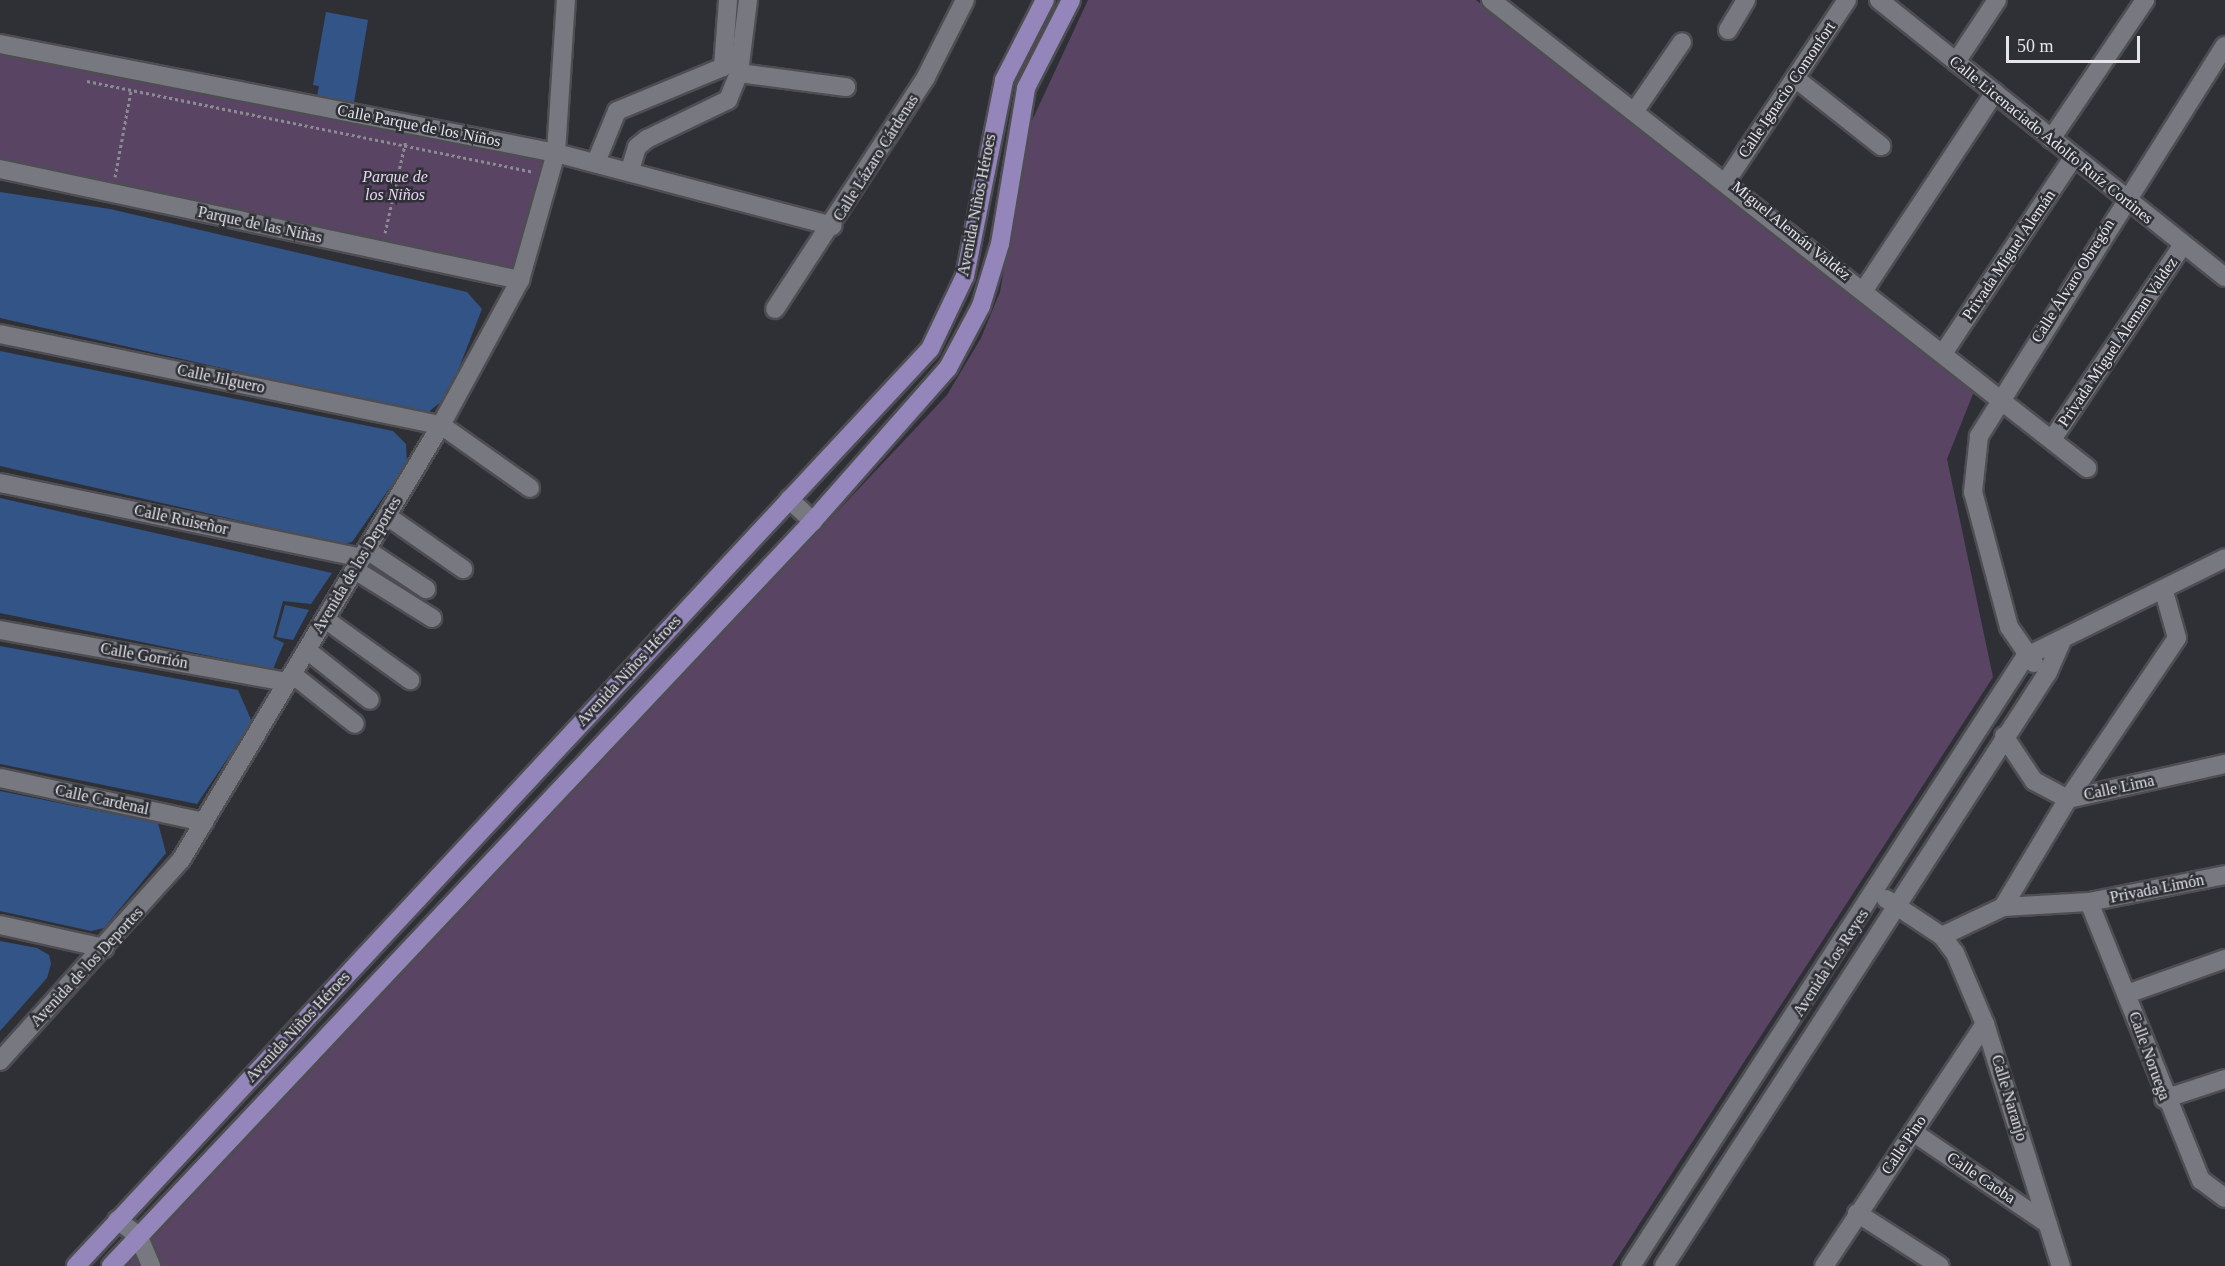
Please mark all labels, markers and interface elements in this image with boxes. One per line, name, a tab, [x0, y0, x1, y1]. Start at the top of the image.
street label: Calle Ignacio Comonfort	[1734, 18, 1840, 162]
scale bar	[2009, 24, 2142, 62]
text: 50 m	[2017, 36, 2054, 56]
street label: Calle Licenaciado Adolfo Ruíz Cortines	[1945, 51, 2157, 229]
street label: Calle Lázaro Cárdenas	[829, 91, 923, 225]
street label: Calle Parque de los Niños	[336, 101, 502, 151]
street label: Avenida Niños Héroes	[954, 132, 1000, 278]
park label: Parque de los Niños	[362, 167, 428, 205]
street label: Miguel Alemán Valdéz	[1727, 177, 1855, 285]
street label: Privada Miguel Alemán	[1958, 186, 2060, 324]
street label: Parque de las Niñas	[196, 202, 324, 248]
street label: Calle Álvaro Obregón	[2027, 216, 2119, 346]
street label: Privada Miguel Aleman Valdez	[2054, 253, 2182, 431]
street label: Calle Jilguero	[175, 360, 267, 398]
street label: Avenida de los Deportes	[308, 493, 406, 637]
street label: Calle Ruiseñor	[132, 501, 230, 539]
street label: Avenida Niños Héroes	[573, 612, 685, 730]
street label: Calle Gorrión	[99, 639, 189, 673]
street label: Calle Lima	[2082, 771, 2156, 805]
street label: Calle Cardenal	[53, 781, 151, 819]
street label: Privada Limón	[2108, 870, 2206, 908]
street label: Avenida de los Deportes	[27, 903, 147, 1031]
street label: Avenida Los Reyes	[1789, 906, 1873, 1020]
street label: Avenida Niños Héroes	[242, 968, 354, 1086]
street label: Calle Noruega	[2124, 1009, 2174, 1103]
street label: Calle Naranjo	[1987, 1052, 2031, 1144]
street label: Calle Pino	[1877, 1112, 1931, 1178]
street label: Calle Caoba	[1943, 1148, 2019, 1208]

